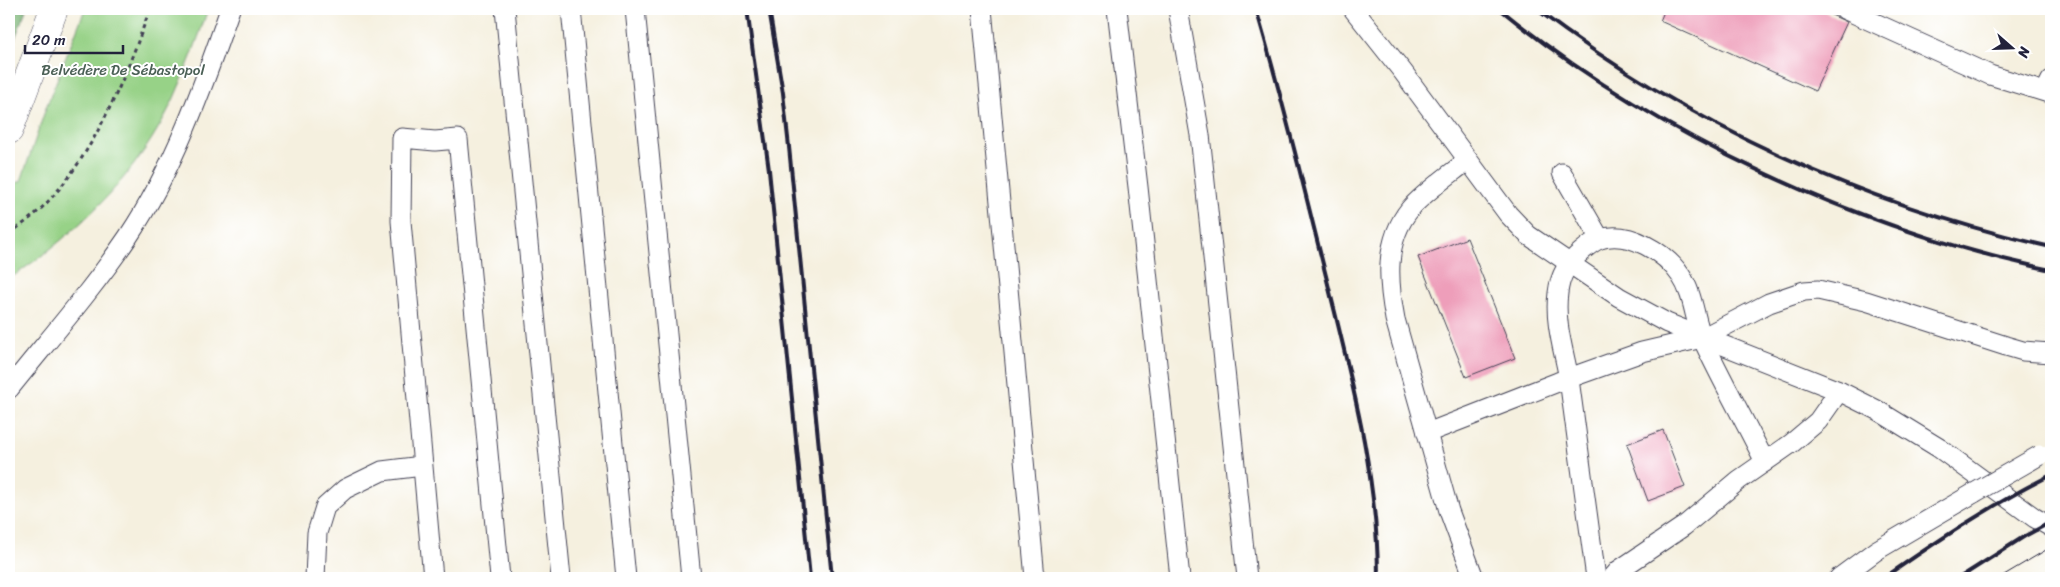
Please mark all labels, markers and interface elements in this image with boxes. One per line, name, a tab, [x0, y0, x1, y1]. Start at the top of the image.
scale bar	[25, 22, 122, 54]
north arrow	[1988, 22, 2038, 72]
text: 20 m	[32, 27, 66, 53]
text: N	[2010, 43, 2037, 61]
park label: Belvédère De Sébastopol	[41, 57, 205, 83]

